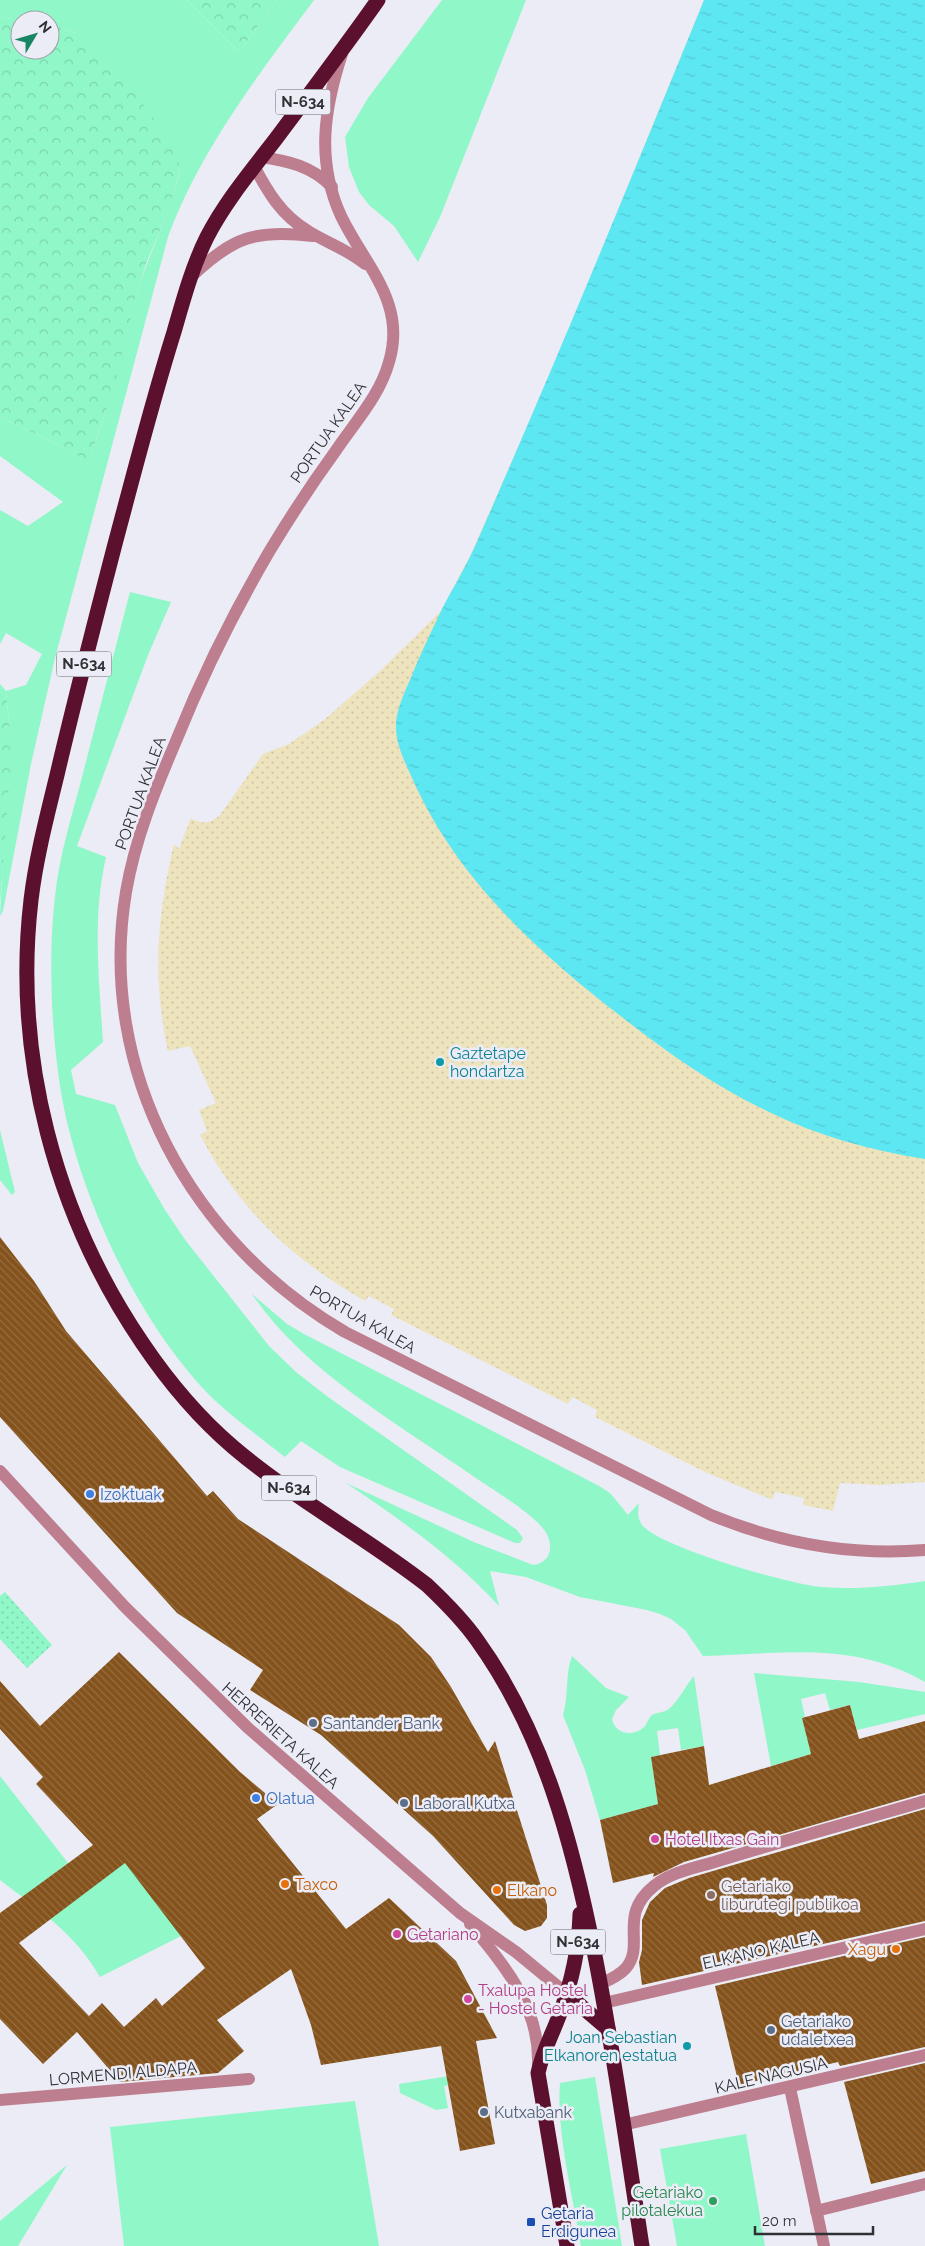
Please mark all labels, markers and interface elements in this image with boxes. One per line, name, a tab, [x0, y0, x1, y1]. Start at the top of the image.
north arrow	[10, 10, 60, 60]
text: N	[36, 18, 55, 36]
road number: N-634	[276, 90, 330, 114]
street label: PORTUA KALEA	[286, 378, 370, 487]
road number: N-634	[56, 652, 112, 676]
street label: PORTUA KALEA	[111, 734, 170, 852]
place label: Gaztetape hondartza	[450, 1044, 526, 1081]
marker: Gaztetape hondartza	[434, 1056, 446, 1068]
street label: PORTUA KALEA	[306, 1281, 419, 1358]
road number: N-634	[262, 1476, 316, 1500]
place label: Izoktuak	[100, 1485, 162, 1504]
marker: Izoktuak	[84, 1488, 96, 1500]
street label: HERRERIETA KALEA	[218, 1678, 343, 1793]
place label: Santander Bank	[323, 1714, 440, 1733]
marker: Santander Bank	[307, 1717, 319, 1729]
place label: Olatua	[266, 1789, 315, 1808]
marker: Olatua	[250, 1792, 262, 1804]
place label: Laboral Kutxa	[414, 1794, 515, 1813]
marker: Laboral Kutxa	[398, 1797, 410, 1809]
place label: Hotel Itxas Gain	[665, 1830, 779, 1849]
marker: Hotel Itxas Gain	[649, 1833, 661, 1845]
place label: Taxco	[295, 1875, 338, 1894]
place label: Getariako liburutegi publikoa	[721, 1877, 859, 1914]
marker: Taxco	[279, 1878, 291, 1890]
place label: Elkano	[507, 1881, 557, 1900]
marker: Elkano	[491, 1884, 503, 1896]
marker: Getariako liburutegi publikoa	[705, 1889, 717, 1901]
place label: Getariano	[407, 1925, 479, 1944]
marker: Getariano	[391, 1928, 403, 1940]
street label: ELKANO KALEA	[701, 1928, 822, 1973]
road number: N-634	[550, 1930, 606, 1954]
place label: Xagu	[848, 1940, 886, 1959]
marker: Xagu	[890, 1943, 902, 1955]
place label: Txalupa Hostel - Hostel Getaria	[478, 1981, 593, 2018]
marker: Txalupa Hostel - Hostel Getaria	[462, 1993, 474, 2005]
place label: Getariako udaletxea	[781, 2012, 854, 2049]
marker: Getariako udaletxea	[765, 2024, 777, 2036]
place label: Joan Sebastian Elkanoren estatua	[544, 2028, 677, 2065]
marker: Joan Sebastian Elkanoren estatua	[681, 2040, 693, 2052]
street label: KALE NAGUSIA	[713, 2053, 829, 2098]
street label: LORMENDI ALDAPA	[48, 2058, 198, 2089]
place label: Kutxabank	[494, 2103, 572, 2122]
marker: Kutxabank	[478, 2106, 490, 2118]
place label: Getariako pilotalekua	[621, 2183, 703, 2220]
marker: Getariako pilotalekua	[707, 2195, 719, 2207]
place label: Getaria Erdigunea	[541, 2204, 616, 2241]
scale bar	[755, 2204, 872, 2236]
text: 20 m	[762, 2212, 797, 2230]
marker: Getaria Erdigunea	[525, 2216, 537, 2228]

